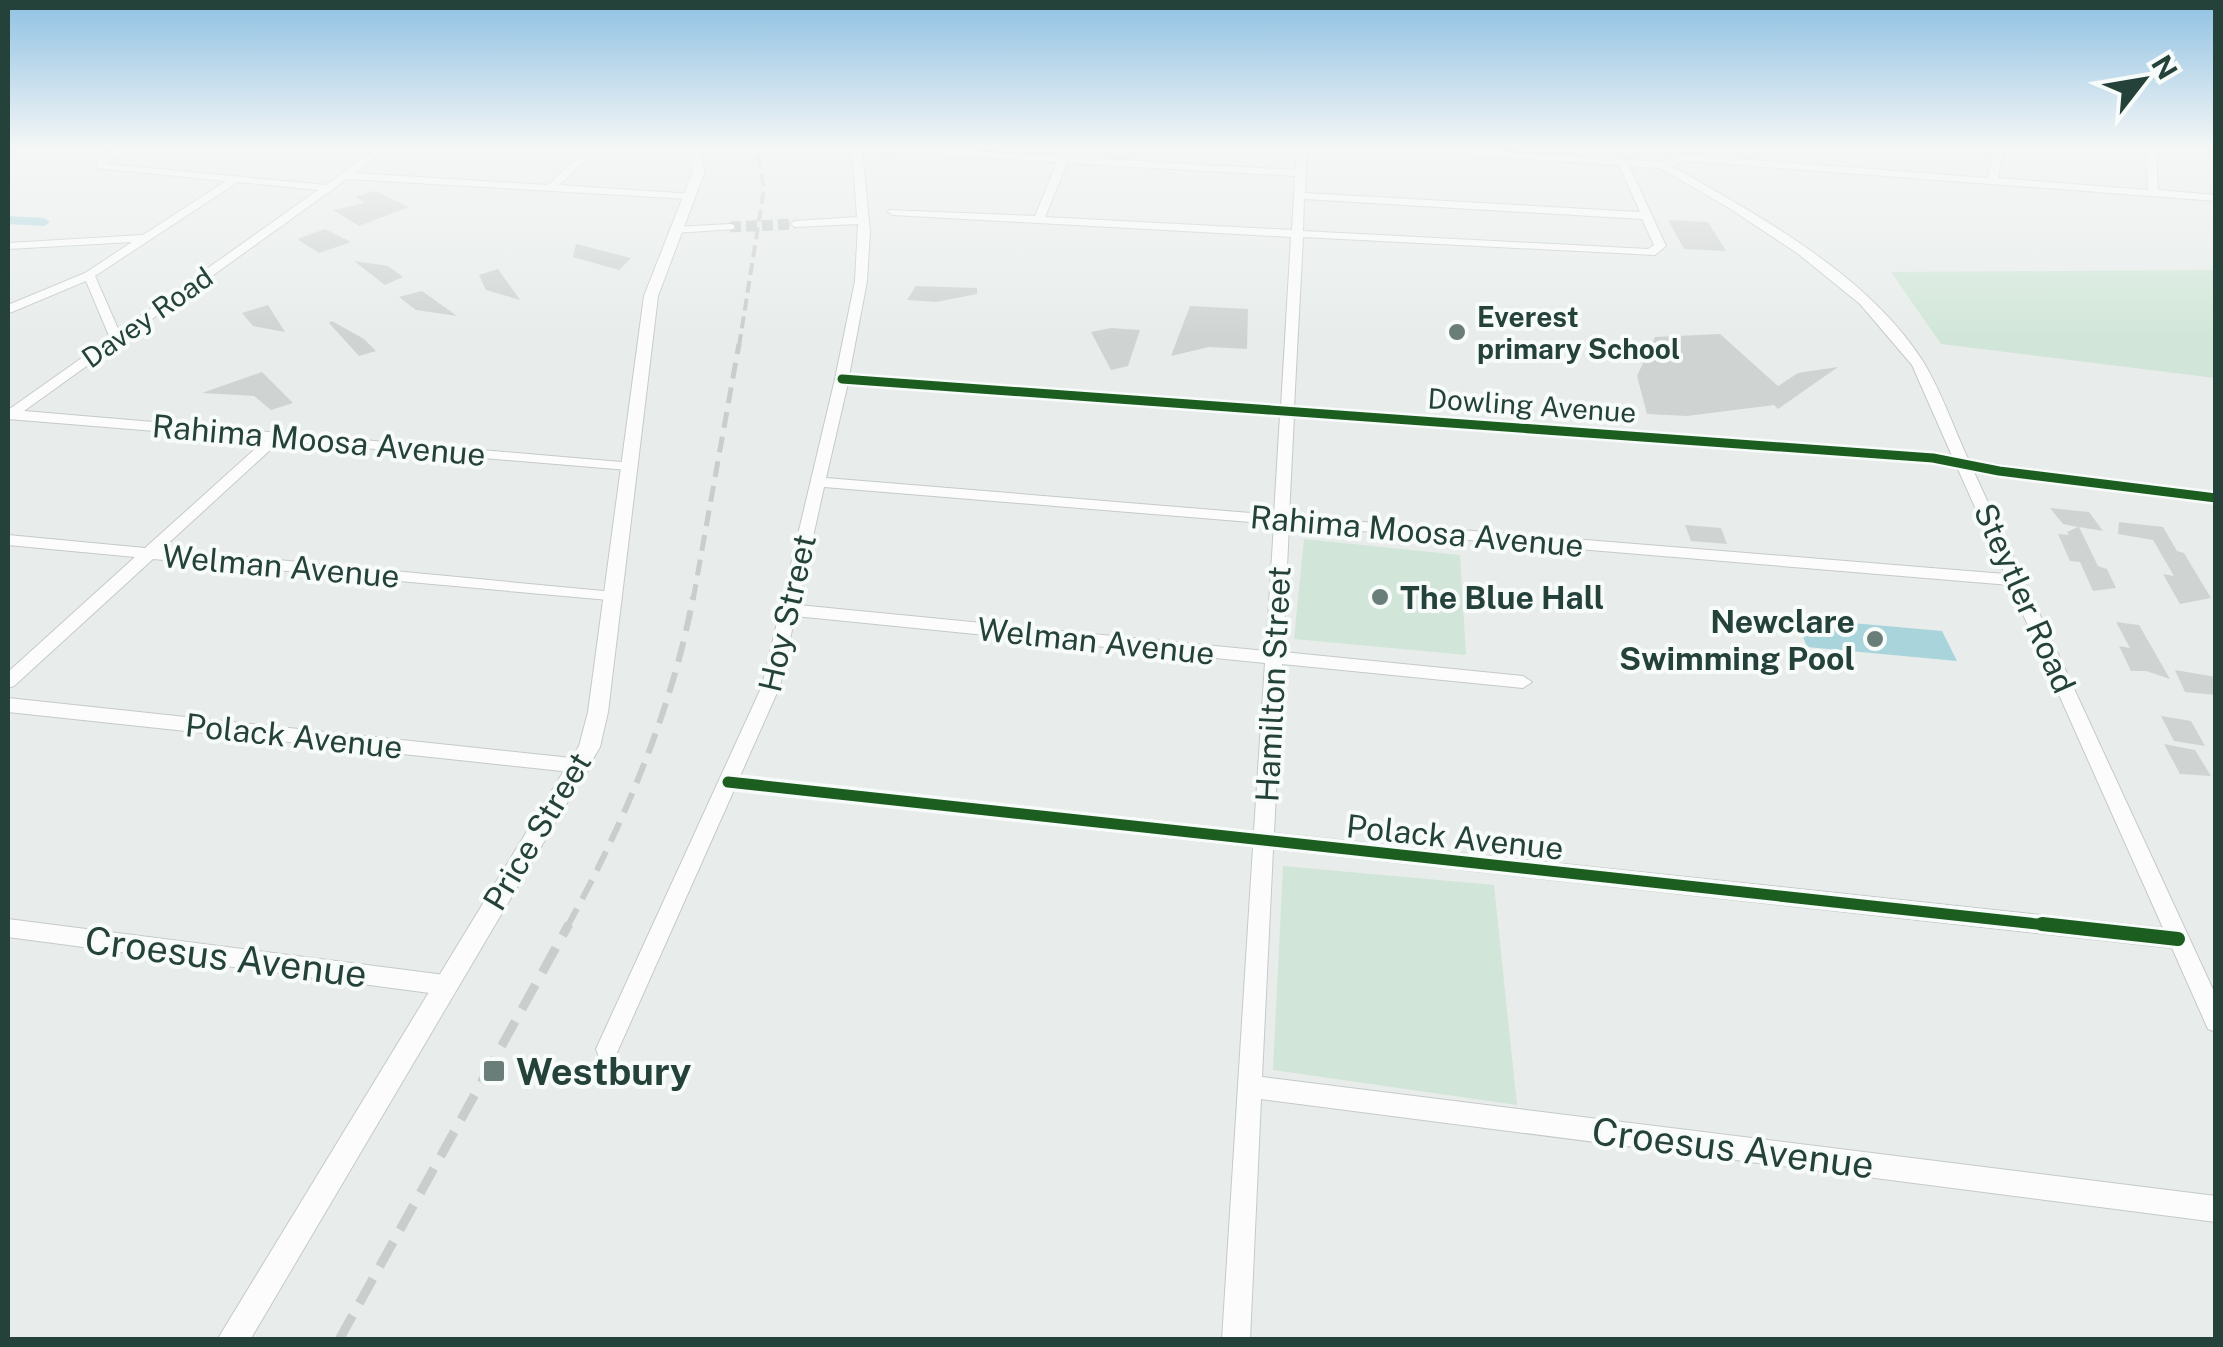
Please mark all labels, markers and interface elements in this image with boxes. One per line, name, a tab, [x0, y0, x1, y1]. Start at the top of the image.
north arrow	[2093, 30, 2193, 130]
text: N	[2145, 49, 2185, 85]
street label: Davey Road	[75, 260, 219, 374]
place label: Everest primary School	[1477, 300, 1680, 365]
marker: Everest primary School	[1446, 321, 1468, 343]
street label: Dowling Avenue	[1427, 381, 1637, 429]
street label: Rahima Moosa Avenue	[151, 407, 487, 473]
street label: Rahima Moosa Avenue	[1249, 498, 1585, 564]
street label: Steytler Road	[1967, 498, 2083, 698]
street label: Hoy Street	[751, 531, 823, 695]
street label: Welman Avenue	[161, 537, 401, 595]
street label: Hamilton Street	[1248, 565, 1298, 803]
place label: The Blue Hall	[1400, 579, 1604, 616]
marker: The Blue Hall	[1369, 586, 1391, 608]
place label: Newclare Swimming Pool	[1619, 603, 1855, 677]
street label: Welman Avenue	[976, 610, 1216, 672]
marker: Newclare Swimming Pool	[1864, 628, 1886, 650]
street label: Polack Avenue	[184, 706, 404, 766]
street label: Price Street	[475, 745, 599, 917]
street label: Polack Avenue	[1345, 807, 1565, 867]
street label: Croesus Avenue	[82, 917, 370, 997]
place label: Westbury	[516, 1049, 692, 1094]
marker: Westbury	[481, 1058, 507, 1084]
street label: Croesus Avenue	[1589, 1108, 1877, 1188]

